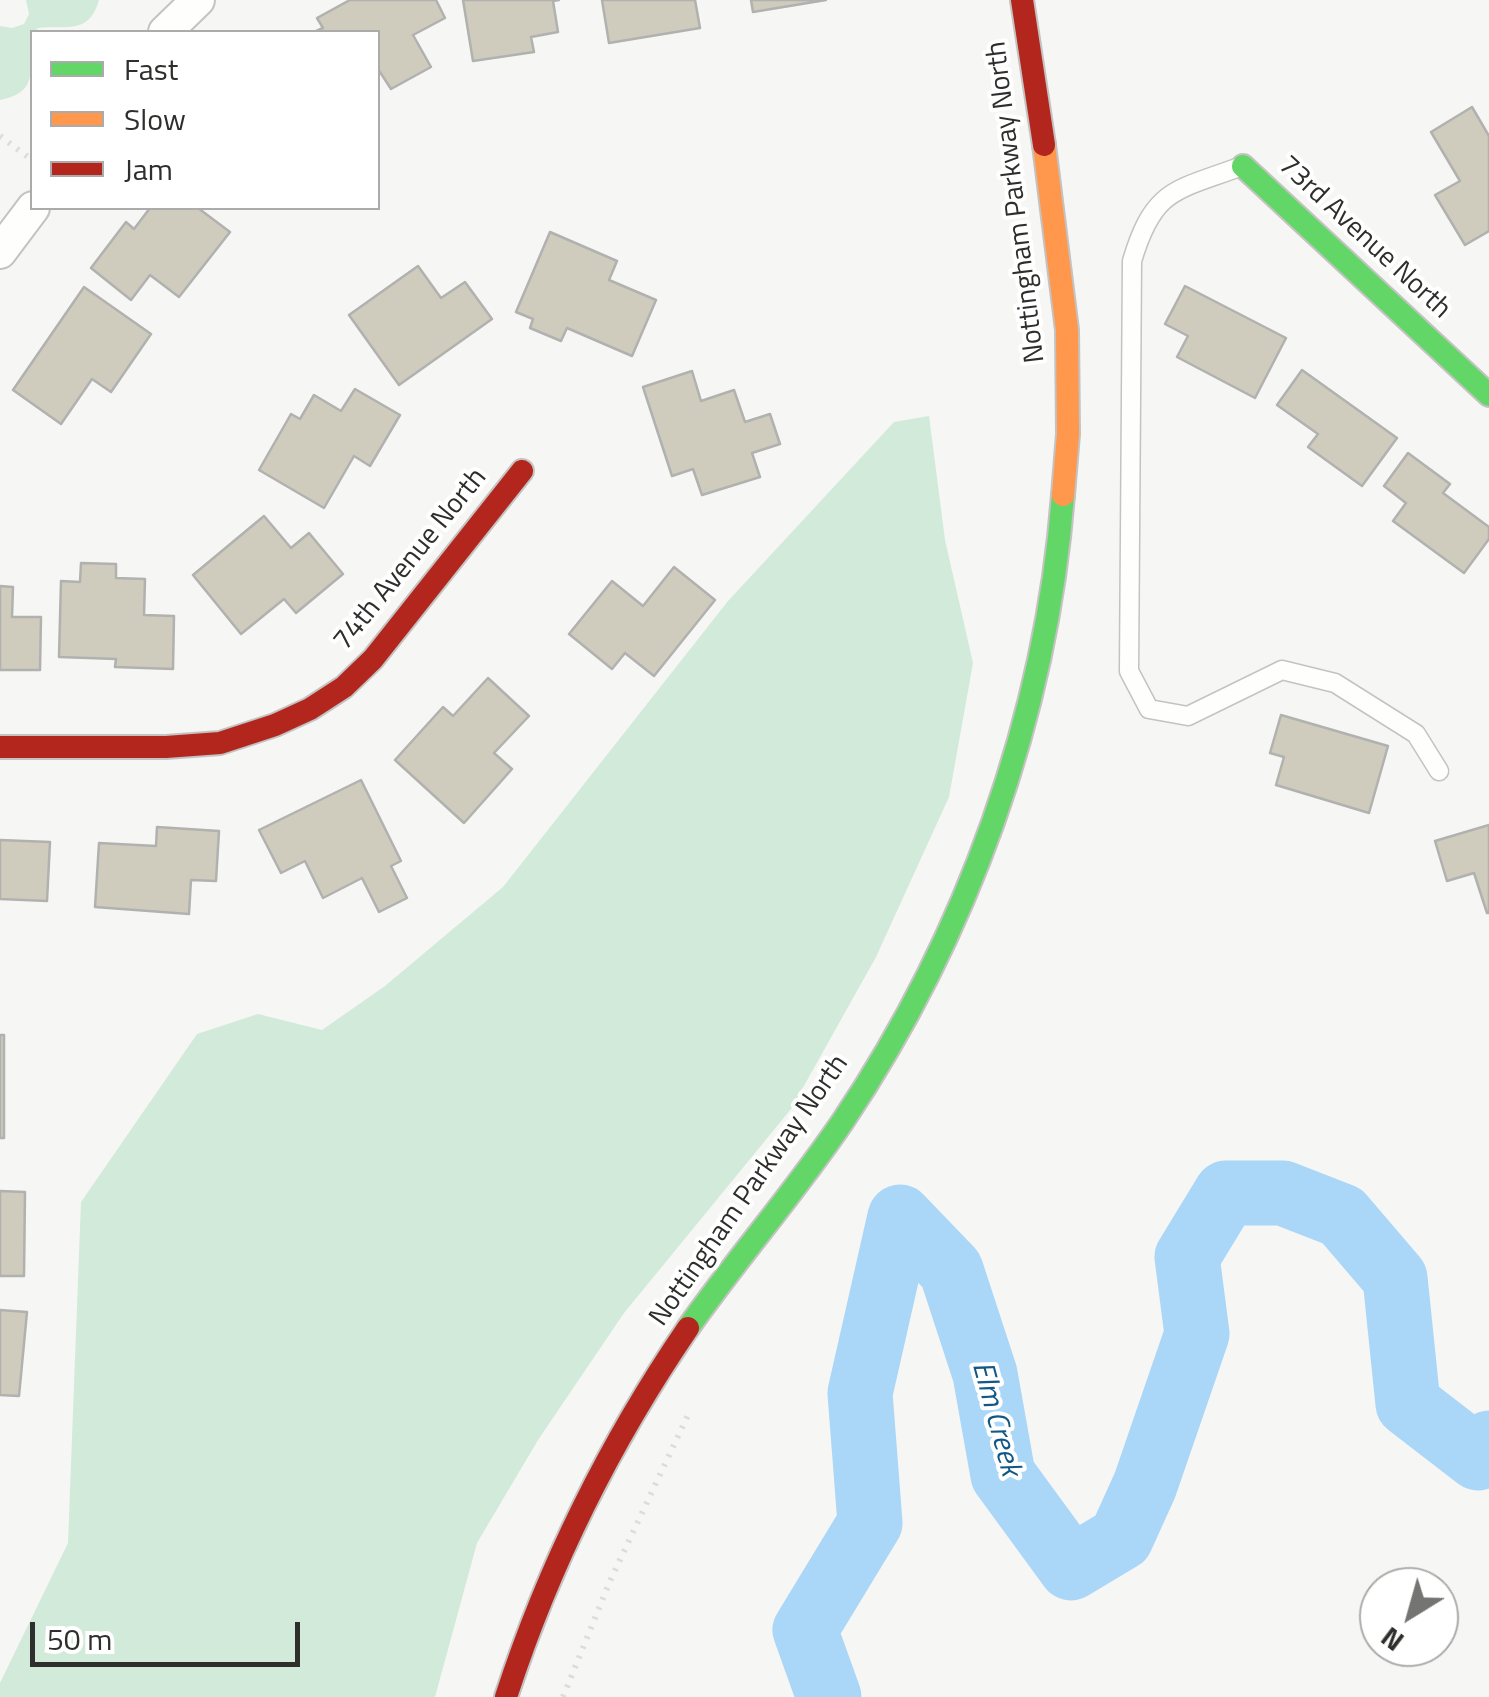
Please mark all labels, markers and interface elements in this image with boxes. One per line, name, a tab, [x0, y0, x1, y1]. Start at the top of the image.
legend	[30, 30, 380, 210]
street label: Nottingham Parkway North	[981, 39, 1053, 365]
text: Fast	[124, 46, 178, 92]
text: Slow	[124, 96, 186, 142]
text: Jam	[124, 146, 173, 192]
street label: 73rd Avenue North	[1271, 149, 1457, 327]
street label: 74th Avenue North	[327, 462, 495, 658]
street label: Nottingham Parkway North	[643, 1049, 857, 1333]
water label: Elm Creek	[963, 1358, 1027, 1480]
north arrow	[1359, 1567, 1459, 1667]
scale bar	[35, 1602, 305, 1664]
text: 50 m	[47, 1616, 112, 1662]
text: N	[1371, 1617, 1413, 1663]

